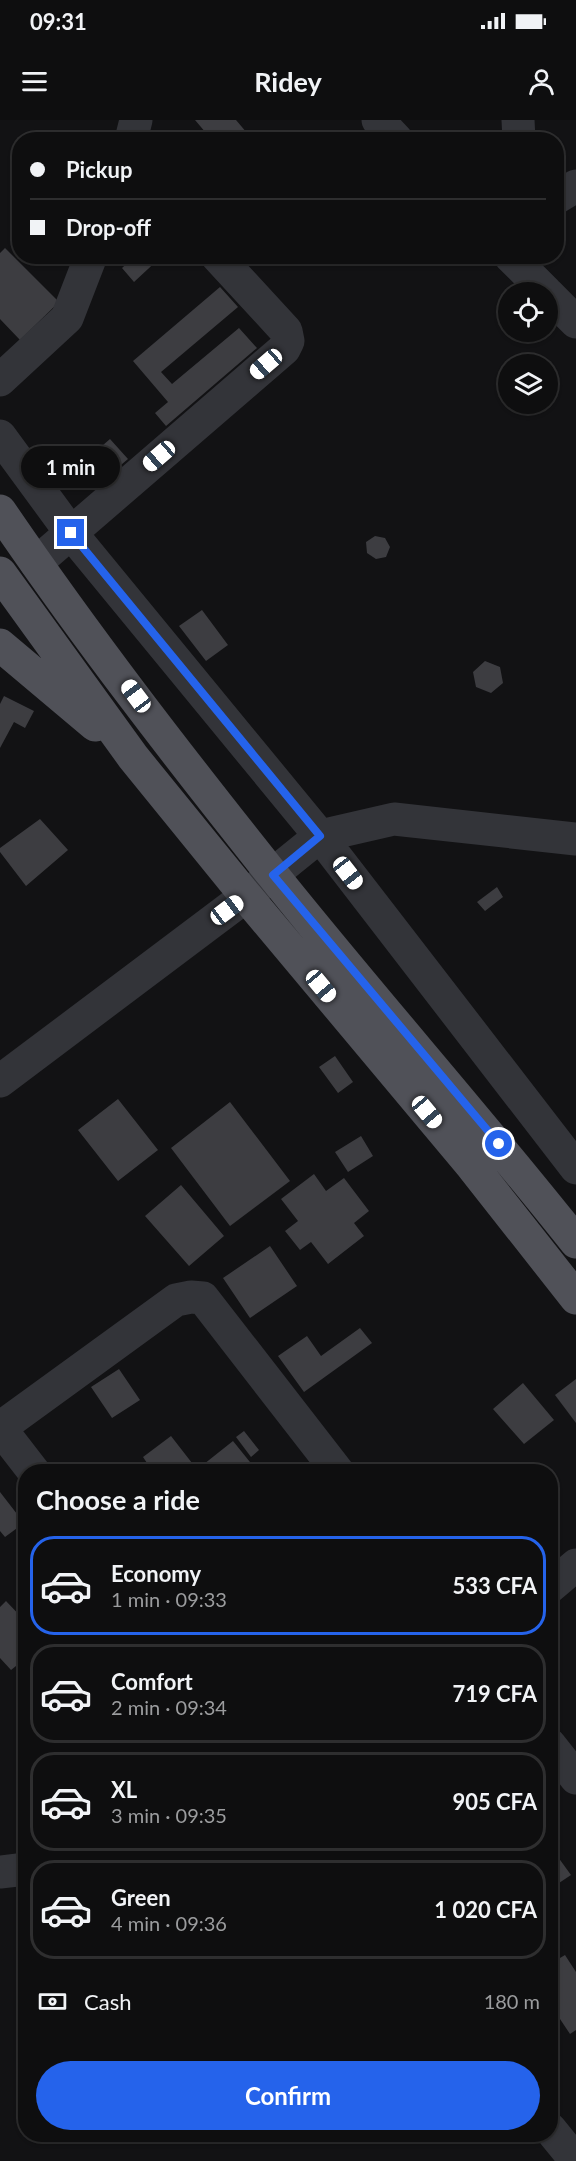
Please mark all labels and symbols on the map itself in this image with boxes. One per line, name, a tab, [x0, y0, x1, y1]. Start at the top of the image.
car	[247, 345, 285, 383]
car	[140, 437, 178, 475]
callout: 1 min	[22, 446, 121, 488]
route end	[57, 519, 84, 546]
car	[118, 676, 154, 716]
car	[330, 853, 366, 893]
car	[207, 892, 247, 928]
car	[303, 966, 339, 1006]
car	[409, 1092, 445, 1132]
route start	[485, 1130, 512, 1157]

